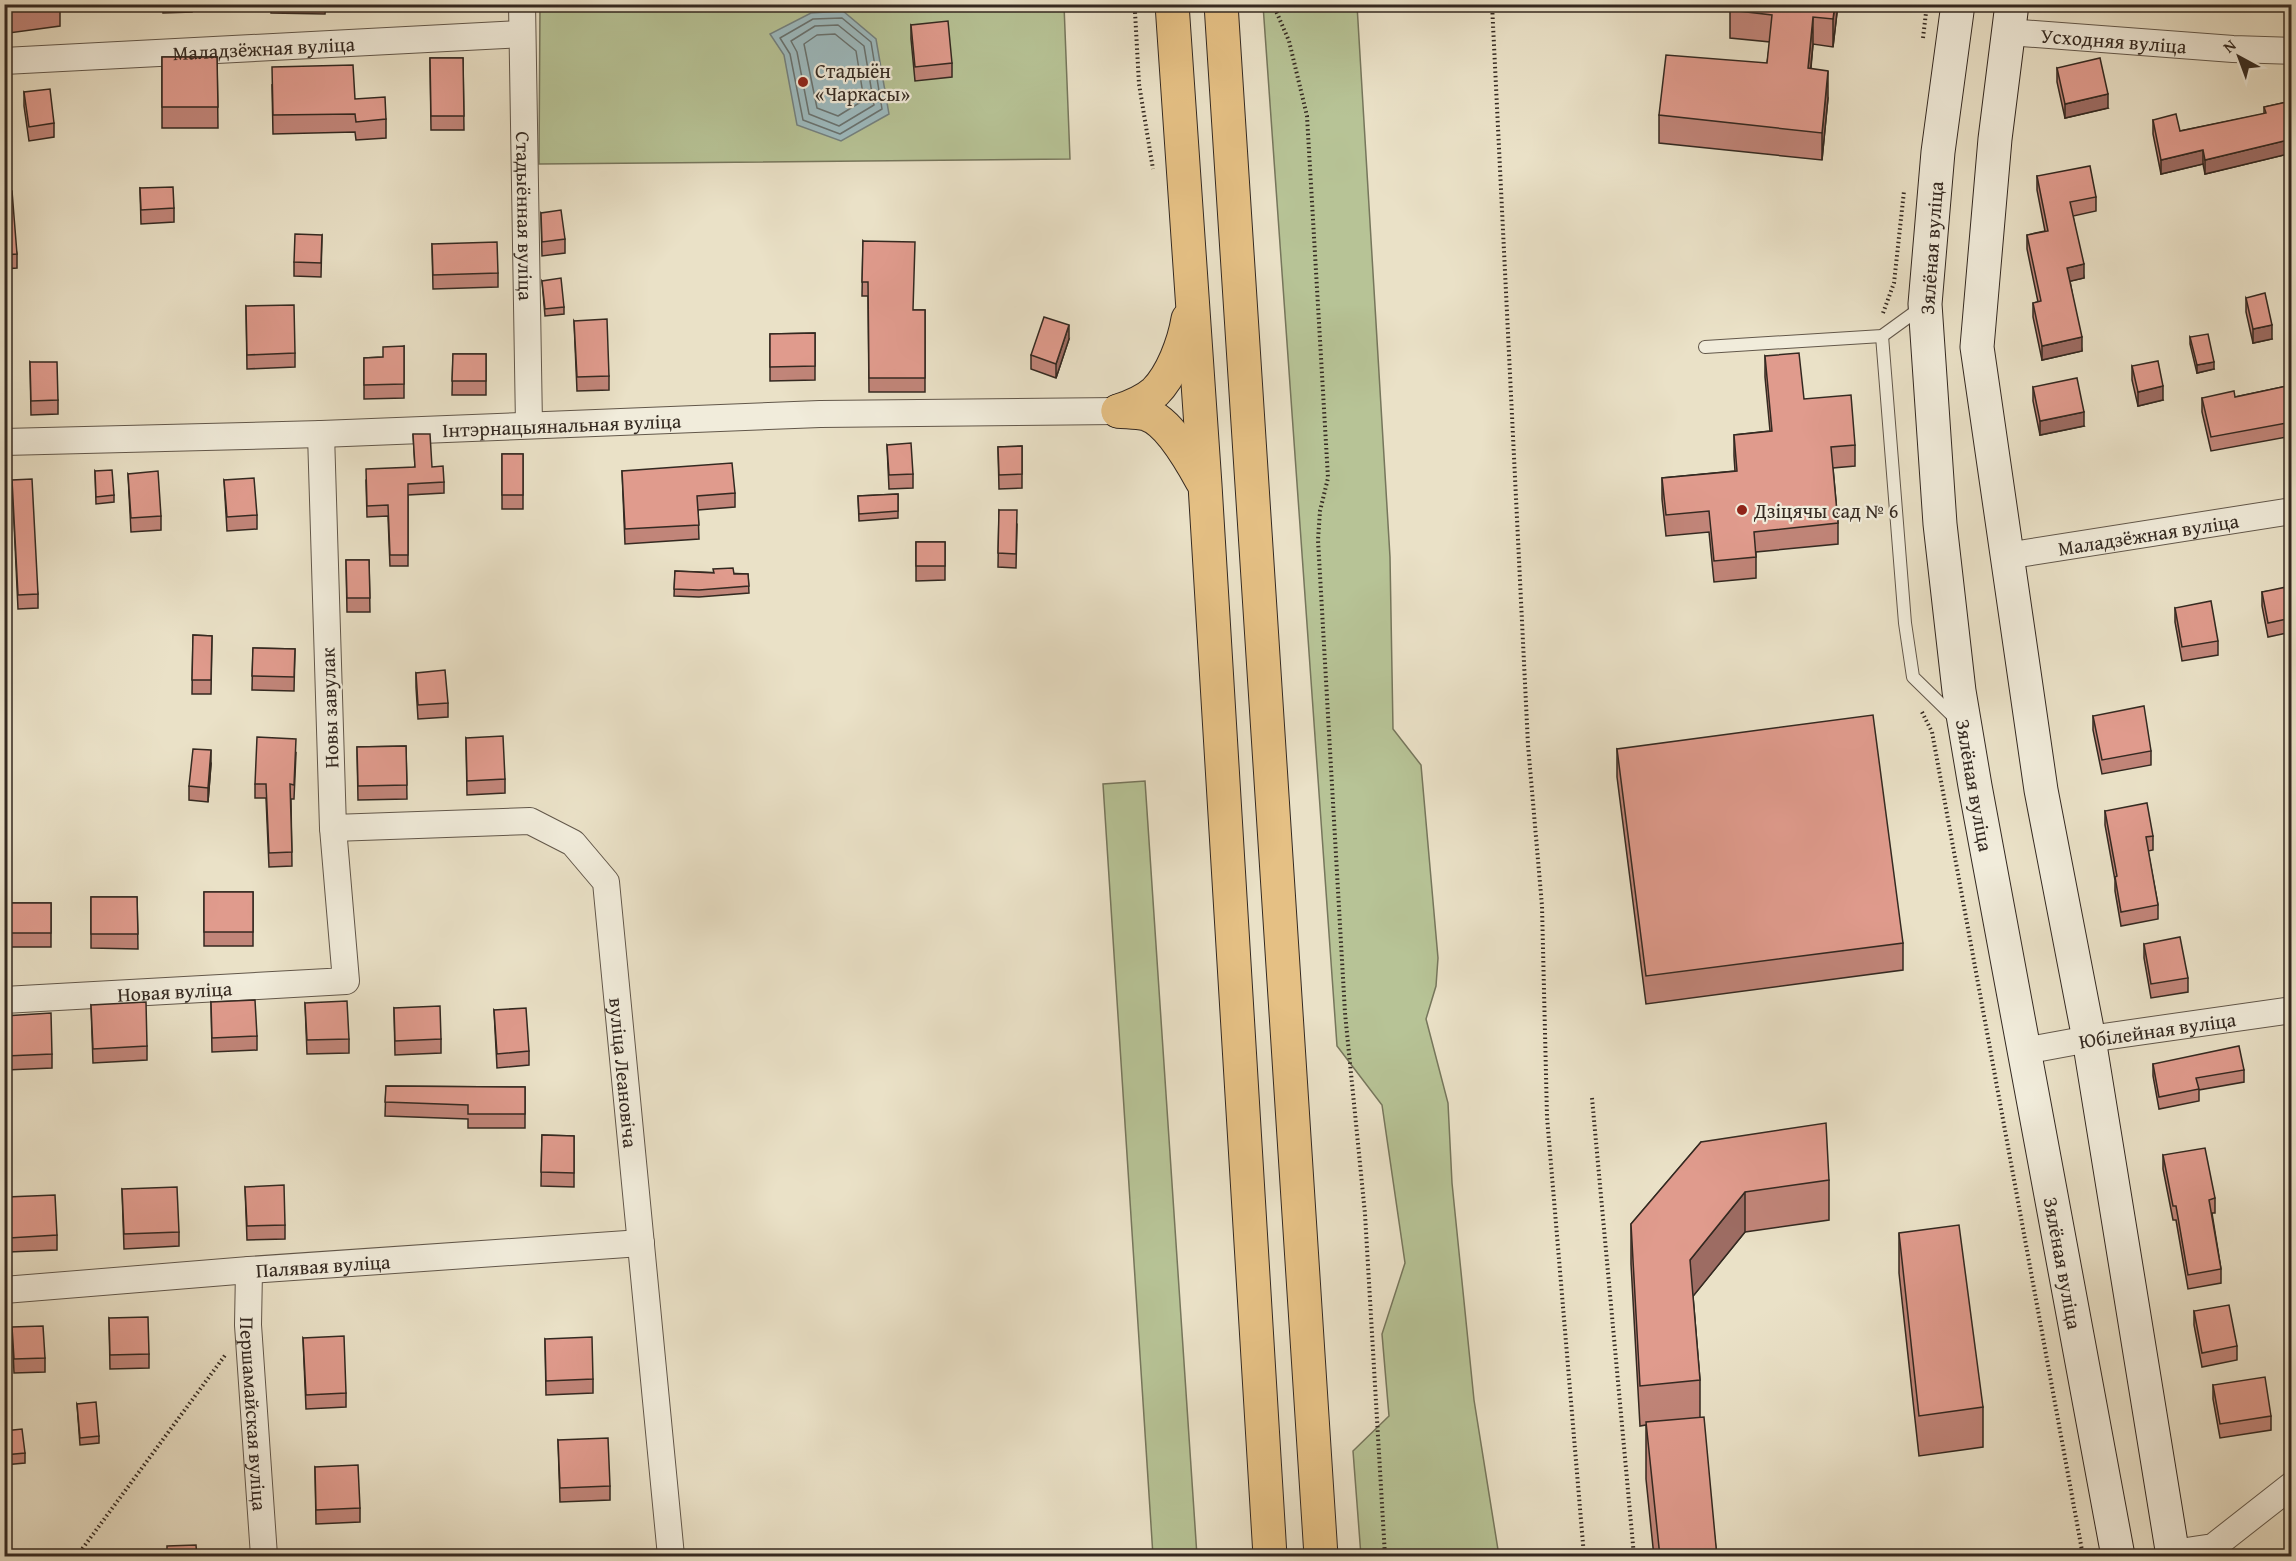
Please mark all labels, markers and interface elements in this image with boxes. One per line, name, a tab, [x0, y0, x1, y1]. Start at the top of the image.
street label: Усходняя вуліца	[2040, 20, 2188, 60]
north arrow	[2209, 27, 2269, 87]
street label: Маладзёжная вуліца	[172, 28, 356, 67]
text: N	[2217, 33, 2241, 58]
place label: Стадыён «Чаркасы»	[815, 56, 910, 108]
marker: Стадыён «Чаркасы»	[796, 75, 810, 89]
street label: Стадыённая вуліца	[510, 131, 541, 301]
street label: Зялёная вуліца	[1912, 180, 1950, 316]
street label: Інтэрнацыянальная вуліца	[442, 405, 682, 444]
place label: Дзіцячы сад № 6	[1753, 496, 1898, 525]
marker: Дзіцячы сад № 6	[1735, 503, 1749, 517]
street label: Маладзёжная вуліца	[2056, 505, 2241, 562]
street label: Новы завулак	[312, 647, 346, 769]
street label: Зялёная вуліца	[1949, 717, 2001, 854]
street label: Новая вуліца	[117, 973, 233, 1008]
street label: вуліца Леановіча	[603, 996, 646, 1150]
street label: Юбілейная вуліца	[2076, 1004, 2238, 1055]
street label: Зялёная вуліца	[2037, 1194, 2090, 1332]
street label: Палявая вуліца	[255, 1246, 392, 1284]
street label: Першамайская вуліца	[233, 1317, 275, 1512]

